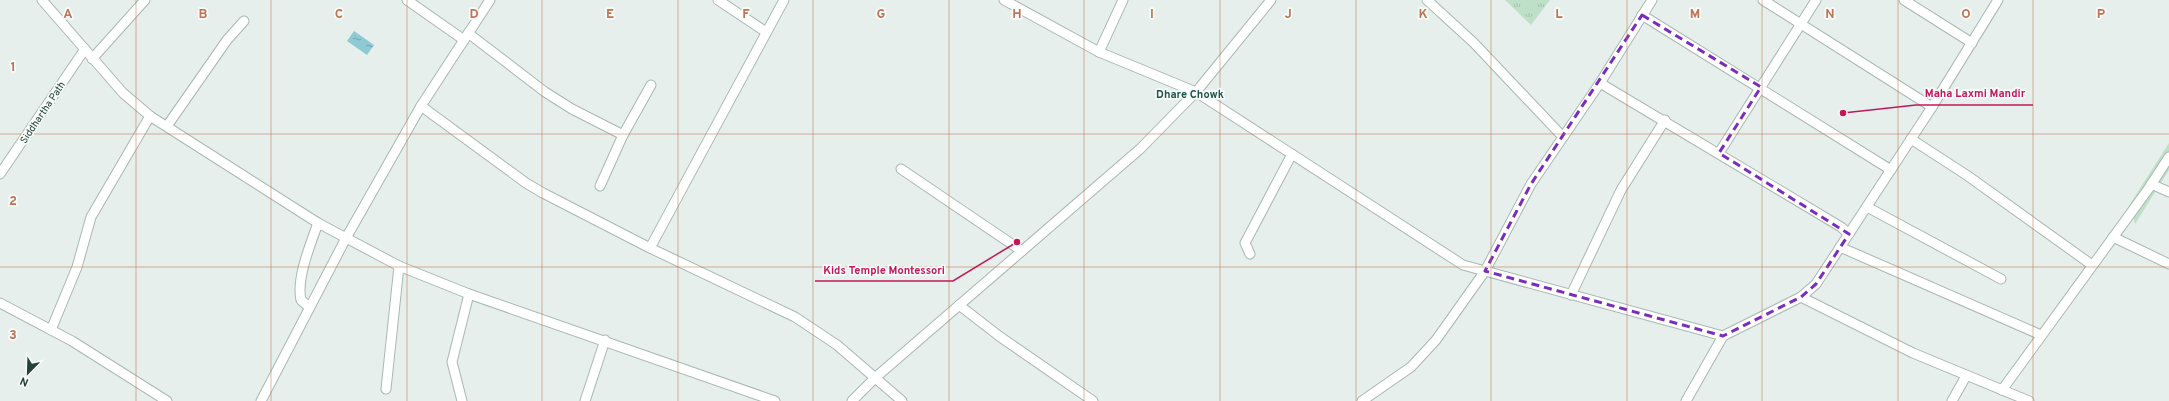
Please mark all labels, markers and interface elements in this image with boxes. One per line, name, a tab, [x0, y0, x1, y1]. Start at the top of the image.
text: A	[63, 7, 73, 23]
text: B	[199, 7, 208, 23]
text: C	[335, 7, 343, 23]
text: D	[469, 7, 479, 23]
text: E	[606, 7, 614, 23]
text: F	[742, 7, 750, 23]
text: G	[877, 7, 886, 23]
text: H	[1012, 7, 1022, 23]
text: I	[1150, 7, 1154, 23]
text: J	[1284, 7, 1292, 23]
text: K	[1418, 7, 1428, 23]
text: L	[1555, 7, 1563, 23]
text: M	[1690, 7, 1700, 23]
text: N	[1825, 7, 1835, 23]
text: O	[1961, 7, 1971, 23]
text: P	[2097, 7, 2106, 23]
text: 1	[10, 60, 16, 76]
street label: Siddhartha Path	[18, 79, 69, 146]
callout: Maha Laxmi Mandir	[1916, 82, 2033, 105]
text: Maha Laxmi Mandir	[1925, 87, 2026, 101]
district label: Dhare Chowk	[1156, 88, 1224, 102]
text: 2	[9, 194, 17, 210]
callout: Kids Temple Montessori	[815, 258, 953, 281]
text: Kids Temple Montessori	[823, 264, 945, 278]
text: 3	[9, 328, 17, 344]
north arrow	[8, 353, 48, 393]
text: N	[18, 373, 31, 389]

